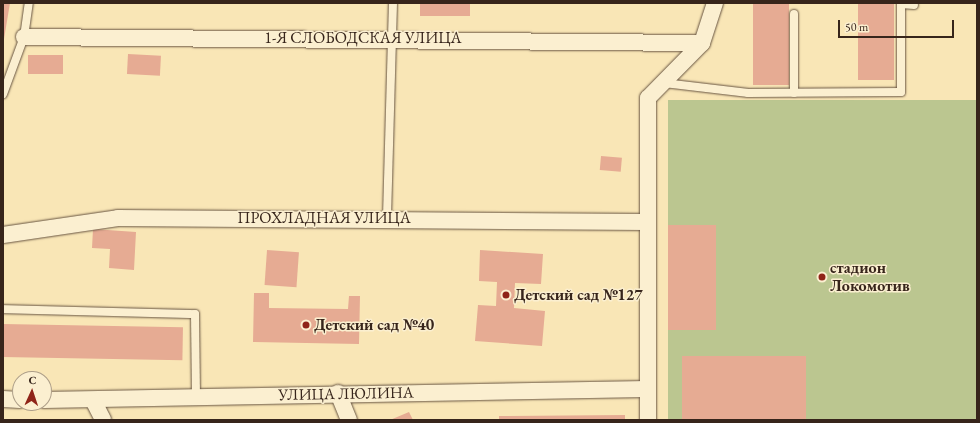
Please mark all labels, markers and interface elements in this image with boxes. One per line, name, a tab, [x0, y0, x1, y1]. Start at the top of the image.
scale bar	[840, 12, 956, 38]
text: 50 m	[845, 19, 868, 35]
street label: 1-Я СЛОБОДСКАЯ УЛИЦА	[264, 28, 462, 48]
street label: ПРОХЛАДНАЯ УЛИЦА	[237, 208, 411, 228]
place label: стадион Локомотив	[830, 258, 910, 296]
marker: стадион Локомотив	[817, 272, 827, 282]
place label: Детский сад №127	[514, 285, 643, 305]
marker: Детский сад №127	[501, 290, 511, 300]
place label: Детский сад №40	[314, 315, 434, 335]
marker: Детский сад №40	[301, 320, 311, 330]
north arrow	[12, 371, 52, 411]
text: С	[28, 373, 37, 387]
street label: УЛИЦА ЛЮЛИНА	[278, 383, 414, 405]

